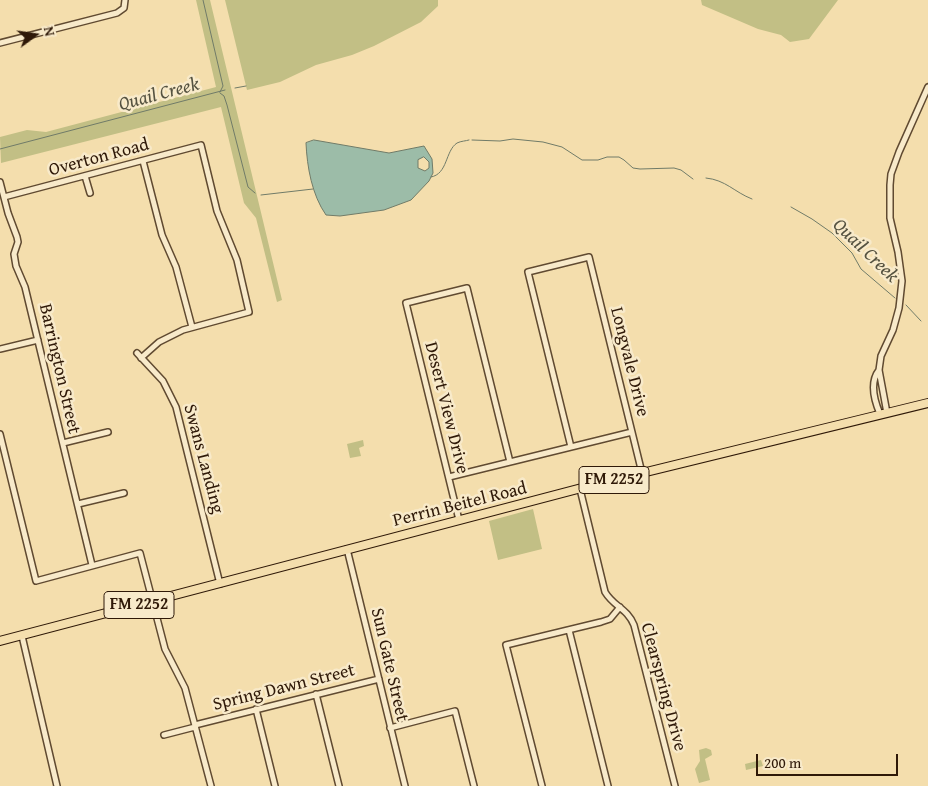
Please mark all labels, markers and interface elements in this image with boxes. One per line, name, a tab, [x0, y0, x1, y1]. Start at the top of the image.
north arrow	[10, 10, 60, 60]
text: N	[39, 24, 60, 38]
water label: Quail Creek	[116, 73, 202, 117]
street label: Overton Road	[47, 134, 151, 182]
water label: Quail Creek	[827, 214, 903, 288]
street label: Barrington Street	[34, 302, 84, 436]
street label: Longvale Drive	[605, 305, 653, 419]
street label: Desert View Drive	[419, 340, 473, 476]
street label: Swans Landing	[178, 402, 228, 516]
road number: FM 2252	[579, 466, 649, 494]
street label: Perrin Beitel Road	[391, 478, 529, 532]
road number: FM 2252	[104, 592, 174, 618]
street label: Sun Gate Street	[365, 606, 413, 724]
street label: Clearspring Drive	[635, 620, 691, 754]
street label: Spring Dawn Street	[211, 660, 357, 716]
scale bar	[758, 744, 900, 776]
text: 200 m	[764, 752, 801, 773]

